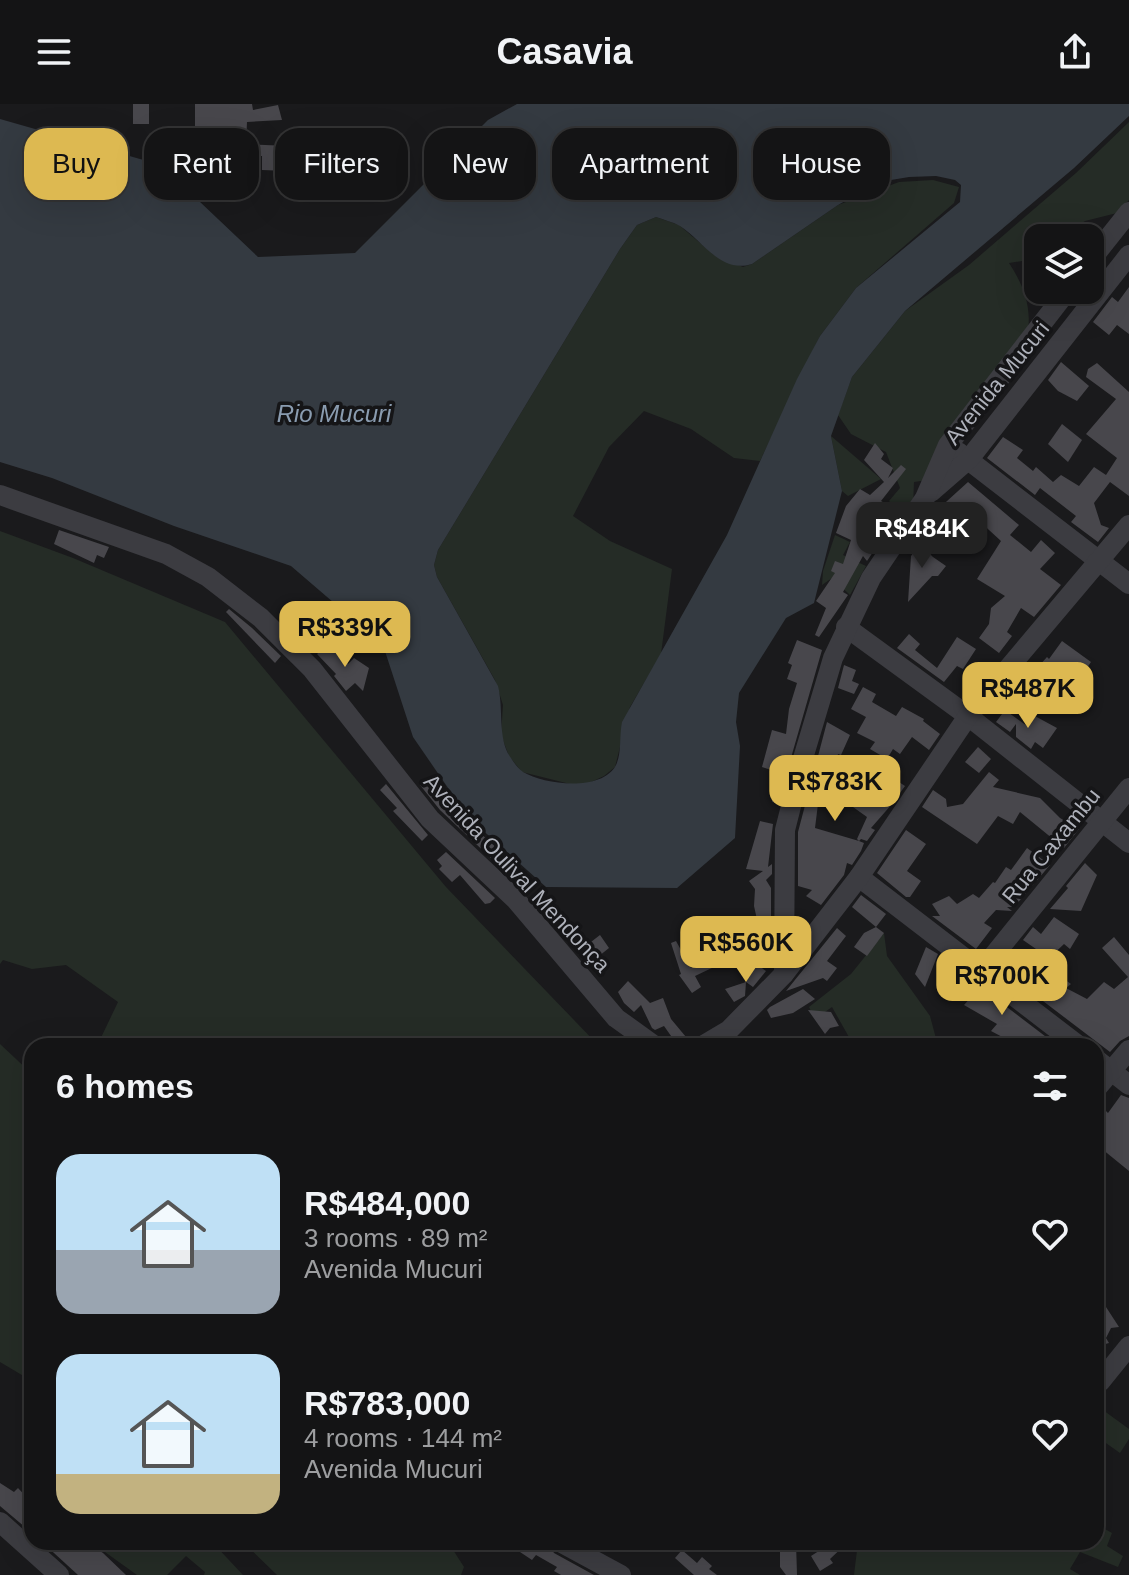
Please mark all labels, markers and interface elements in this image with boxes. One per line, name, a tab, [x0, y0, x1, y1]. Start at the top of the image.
icon: menu	[32, 30, 76, 74]
icon: share	[1053, 30, 1097, 74]
text: Casavia	[496, 31, 633, 72]
chip: Buy	[24, 128, 128, 200]
chip: Rent	[144, 128, 259, 200]
chip: Filters	[275, 128, 408, 200]
chip: New	[424, 128, 536, 200]
chip: Apartment	[552, 128, 737, 200]
chip: House	[753, 128, 890, 200]
map controls	[1024, 224, 1104, 304]
button: layers	[1024, 224, 1104, 304]
street label: Avenida Mucuri	[940, 316, 1054, 450]
water label: Rio Mucuri	[277, 400, 392, 427]
pin: R$484K	[857, 502, 987, 570]
text: R$484K	[874, 513, 970, 543]
pin: R$339K	[280, 601, 410, 669]
text: R$339K	[297, 612, 393, 642]
pin: R$487K	[963, 662, 1093, 730]
text: R$487K	[980, 673, 1076, 703]
pin: R$783K	[770, 755, 900, 823]
text: R$783K	[787, 766, 883, 796]
street label: Avenida Oulival Mendonça	[419, 769, 616, 978]
street label: Rua Caxambu	[997, 783, 1105, 909]
pin: R$560K	[681, 916, 811, 984]
text: R$560K	[698, 927, 794, 957]
pin: R$700K	[937, 949, 1067, 1017]
text: R$700K	[954, 960, 1050, 990]
icon: filters	[1028, 1064, 1072, 1108]
text: 6 homes	[56, 1067, 194, 1105]
text: R$484,000	[304, 1184, 470, 1222]
icon: home	[120, 1186, 216, 1282]
icon: heart	[1028, 1212, 1072, 1256]
text: 3 rooms · 89 m²	[304, 1223, 488, 1253]
text: Avenida Mucuri	[304, 1254, 483, 1284]
text: R$783,000	[304, 1384, 470, 1422]
icon: home	[120, 1386, 216, 1482]
icon: heart	[1028, 1412, 1072, 1456]
text: 4 rooms · 144 m²	[304, 1423, 502, 1453]
text: Avenida Mucuri	[304, 1454, 483, 1484]

